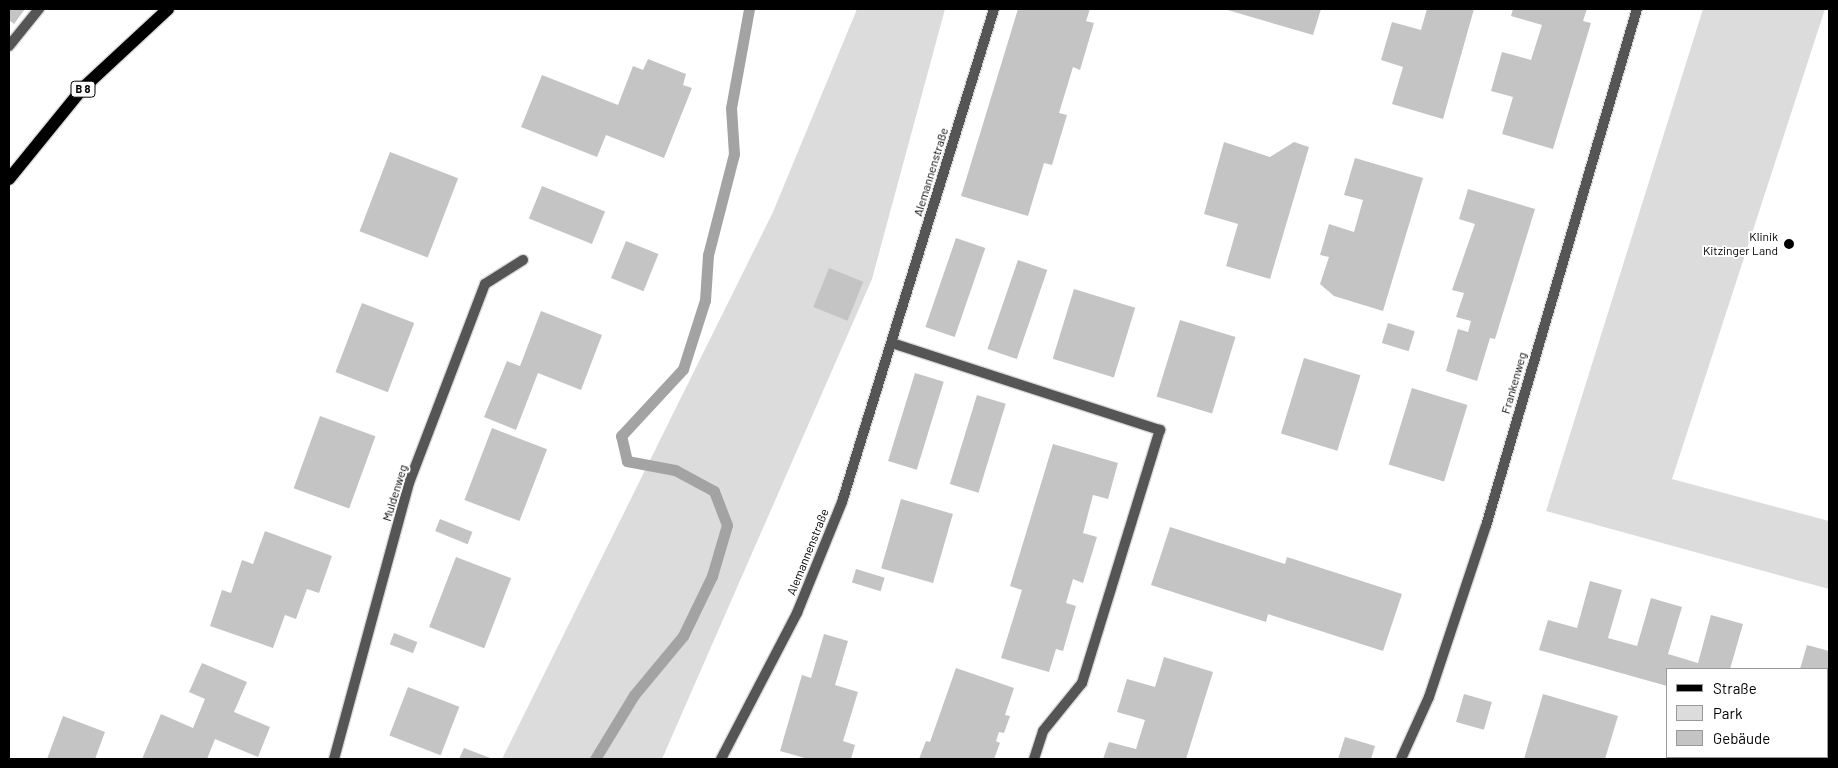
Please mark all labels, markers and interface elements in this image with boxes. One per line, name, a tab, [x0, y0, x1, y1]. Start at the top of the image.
road number: B 8	[70, 80, 96, 98]
street label: Alemannenstraße	[911, 126, 951, 218]
place label: Klinik Kitzinger Land	[1703, 230, 1778, 258]
marker: Klinik Kitzinger Land	[1782, 237, 1796, 251]
street label: Frankenweg	[1498, 351, 1530, 415]
street label: Muldenweg	[380, 463, 410, 523]
street label: Alemannenstraße	[784, 507, 832, 597]
legend	[1666, 668, 1828, 758]
text: Straße	[1713, 679, 1757, 697]
text: Park	[1713, 704, 1742, 722]
text: Gebäude	[1713, 729, 1770, 747]

